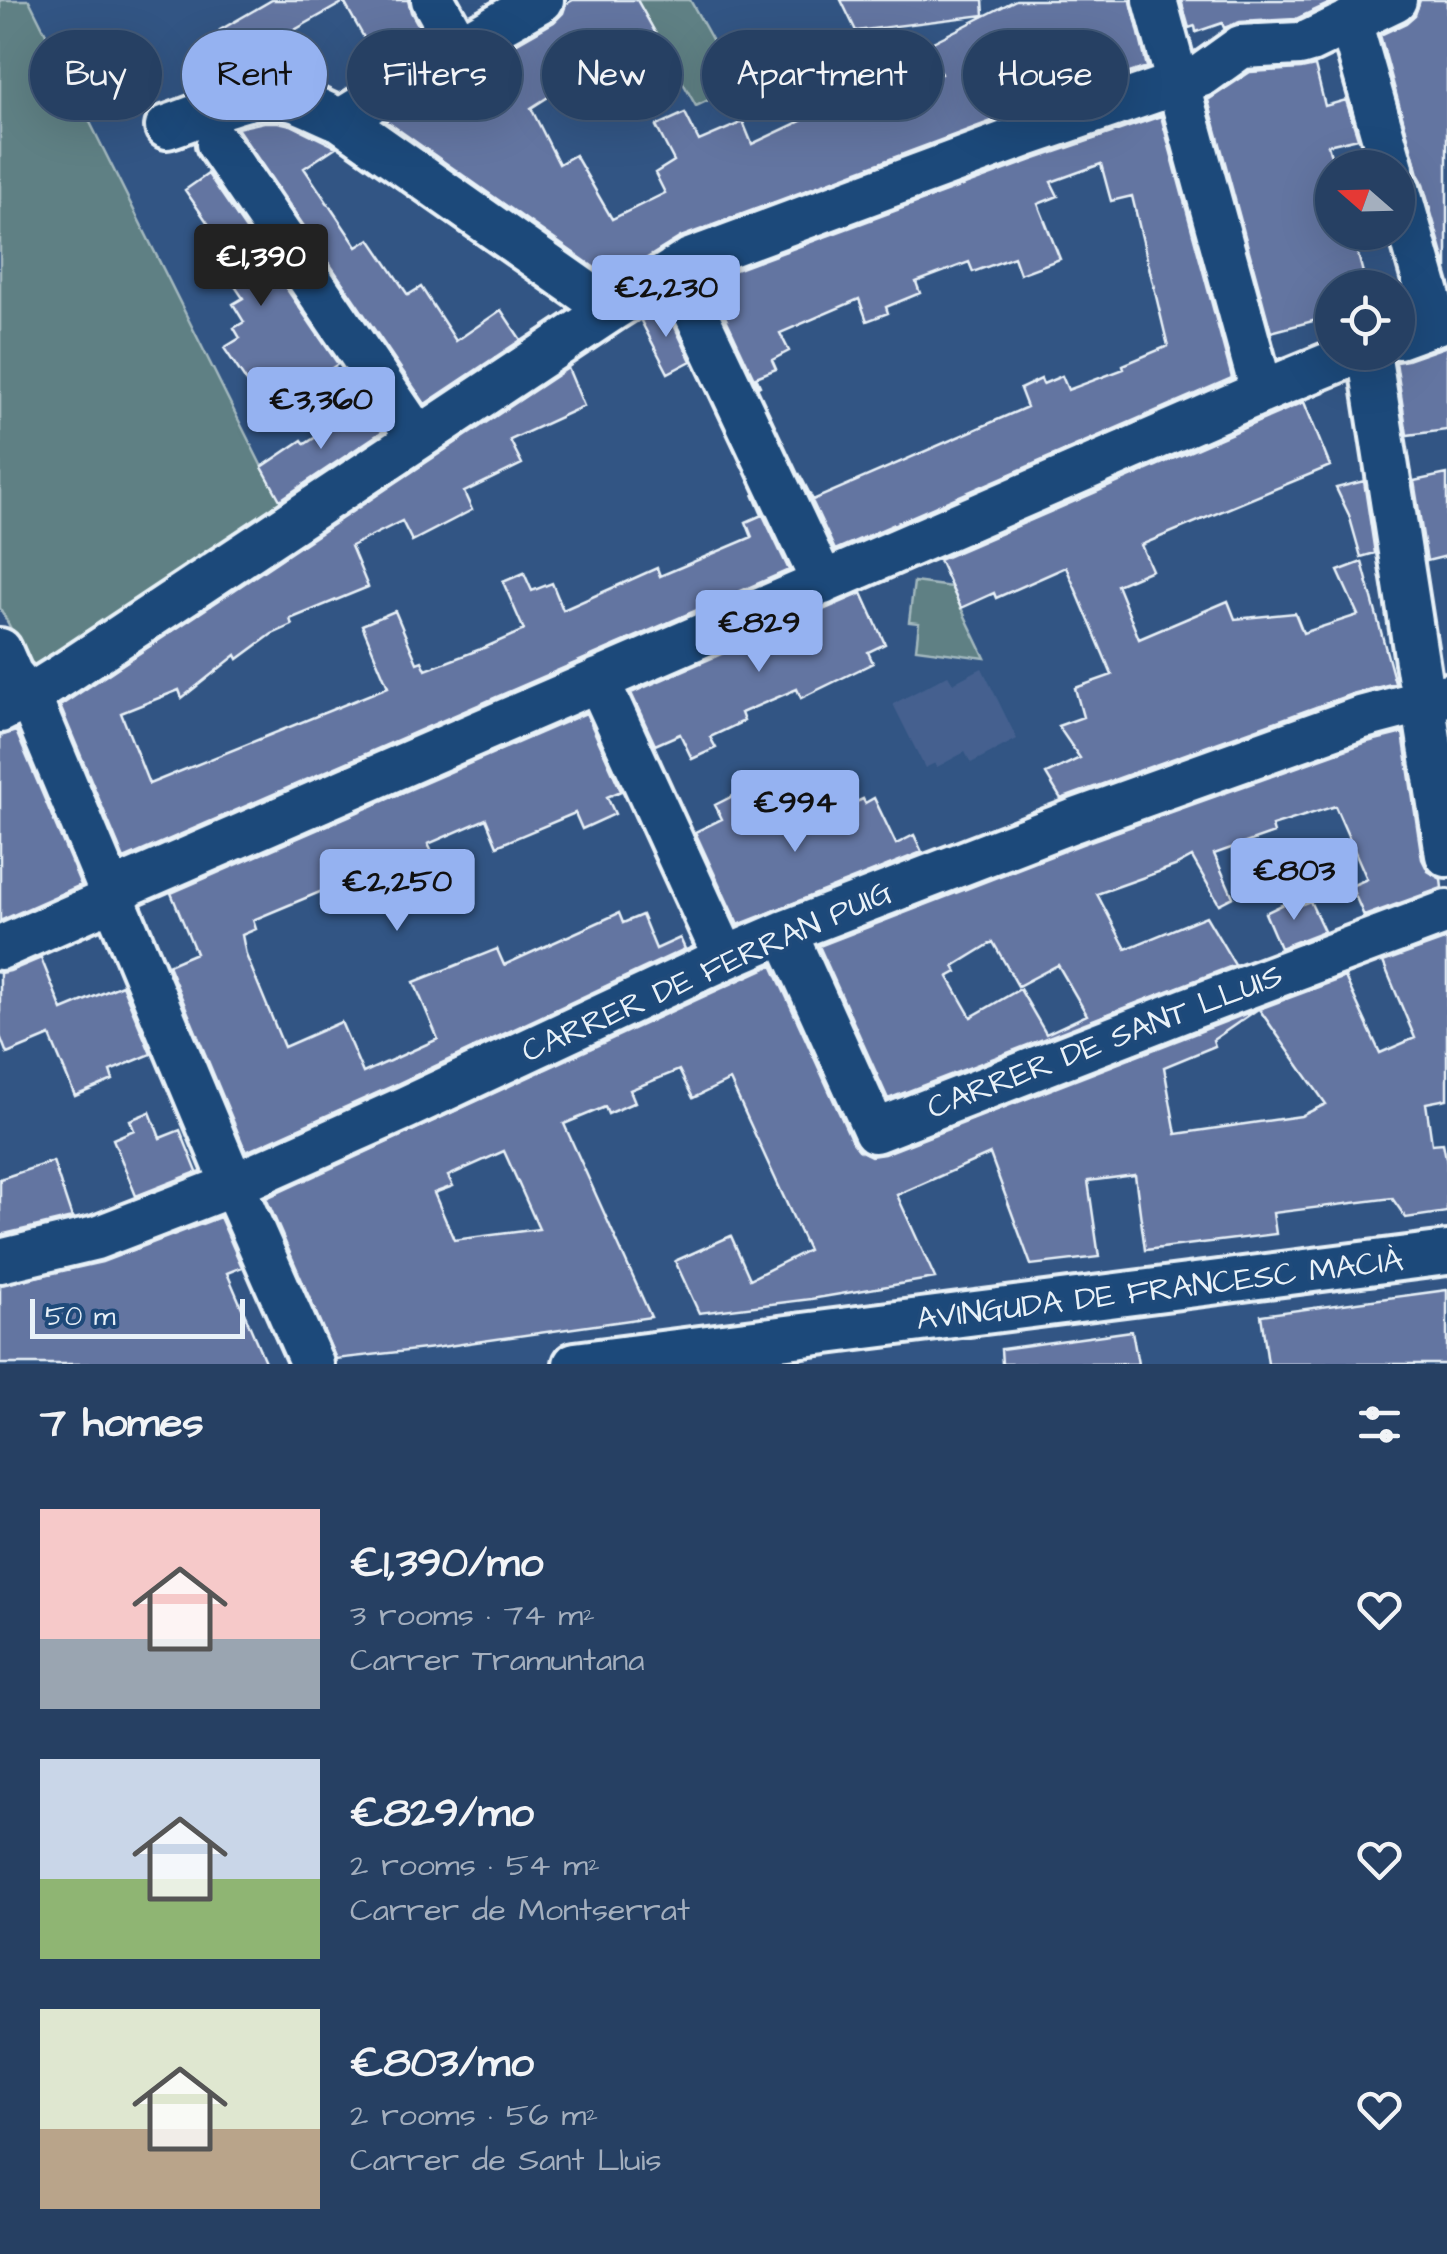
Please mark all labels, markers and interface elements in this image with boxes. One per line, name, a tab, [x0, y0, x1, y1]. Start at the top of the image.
chip: Buy	[30, 30, 162, 120]
chip: Rent	[182, 30, 327, 120]
chip: Filters	[347, 30, 522, 120]
chip: New	[542, 30, 682, 120]
chip: Apartment	[702, 30, 943, 120]
chip: House	[963, 30, 1128, 120]
north arrow	[1315, 150, 1415, 250]
map controls	[1315, 150, 1415, 370]
pin: €1,390	[180, 224, 342, 309]
text: €1,390	[216, 234, 306, 279]
pin: €2,230	[585, 255, 747, 340]
text: €2,230	[614, 265, 718, 310]
button: locate	[1315, 270, 1415, 370]
pin: €3,360	[240, 367, 402, 452]
text: €3,360	[269, 377, 373, 422]
pin: €829	[700, 590, 818, 675]
text: €829	[718, 600, 800, 645]
pin: €994	[736, 770, 854, 855]
text: €994	[753, 780, 837, 825]
pin: €803	[1235, 838, 1353, 923]
text: €803	[1253, 848, 1335, 893]
pin: €2,250	[316, 849, 478, 934]
text: €2,250	[342, 859, 452, 904]
street label: CARRER DE FERRAN PUIG	[515, 870, 899, 1074]
street label: CARRER DE SANT LLUIS	[921, 953, 1289, 1131]
street label: AVINGUDA DE FRANCESC MACIÀ	[914, 1238, 1406, 1342]
scale bar	[30, 1294, 245, 1338]
text: 50 m	[45, 1297, 116, 1336]
text: 7 homes	[40, 1395, 204, 1453]
icon: filters	[1352, 1397, 1407, 1452]
text: €1,390/mo	[350, 1535, 543, 1593]
icon: home	[120, 1549, 240, 1669]
icon: heart	[1352, 1582, 1407, 1637]
text: 3 rooms · 74 m²	[350, 1593, 595, 1638]
text: Carrer Tramuntana	[350, 1638, 645, 1683]
text: €829/mo	[350, 1785, 534, 1843]
icon: home	[120, 1799, 240, 1919]
icon: heart	[1352, 1832, 1407, 1887]
text: 2 rooms · 54 m²	[350, 1843, 600, 1888]
text: Carrer de Montserrat	[350, 1888, 690, 1933]
text: €803/mo	[350, 2035, 534, 2093]
icon: home	[120, 2049, 240, 2169]
icon: heart	[1352, 2082, 1407, 2137]
text: 2 rooms · 56 m²	[350, 2093, 598, 2138]
text: Carrer de Sant Lluis	[350, 2138, 662, 2183]

